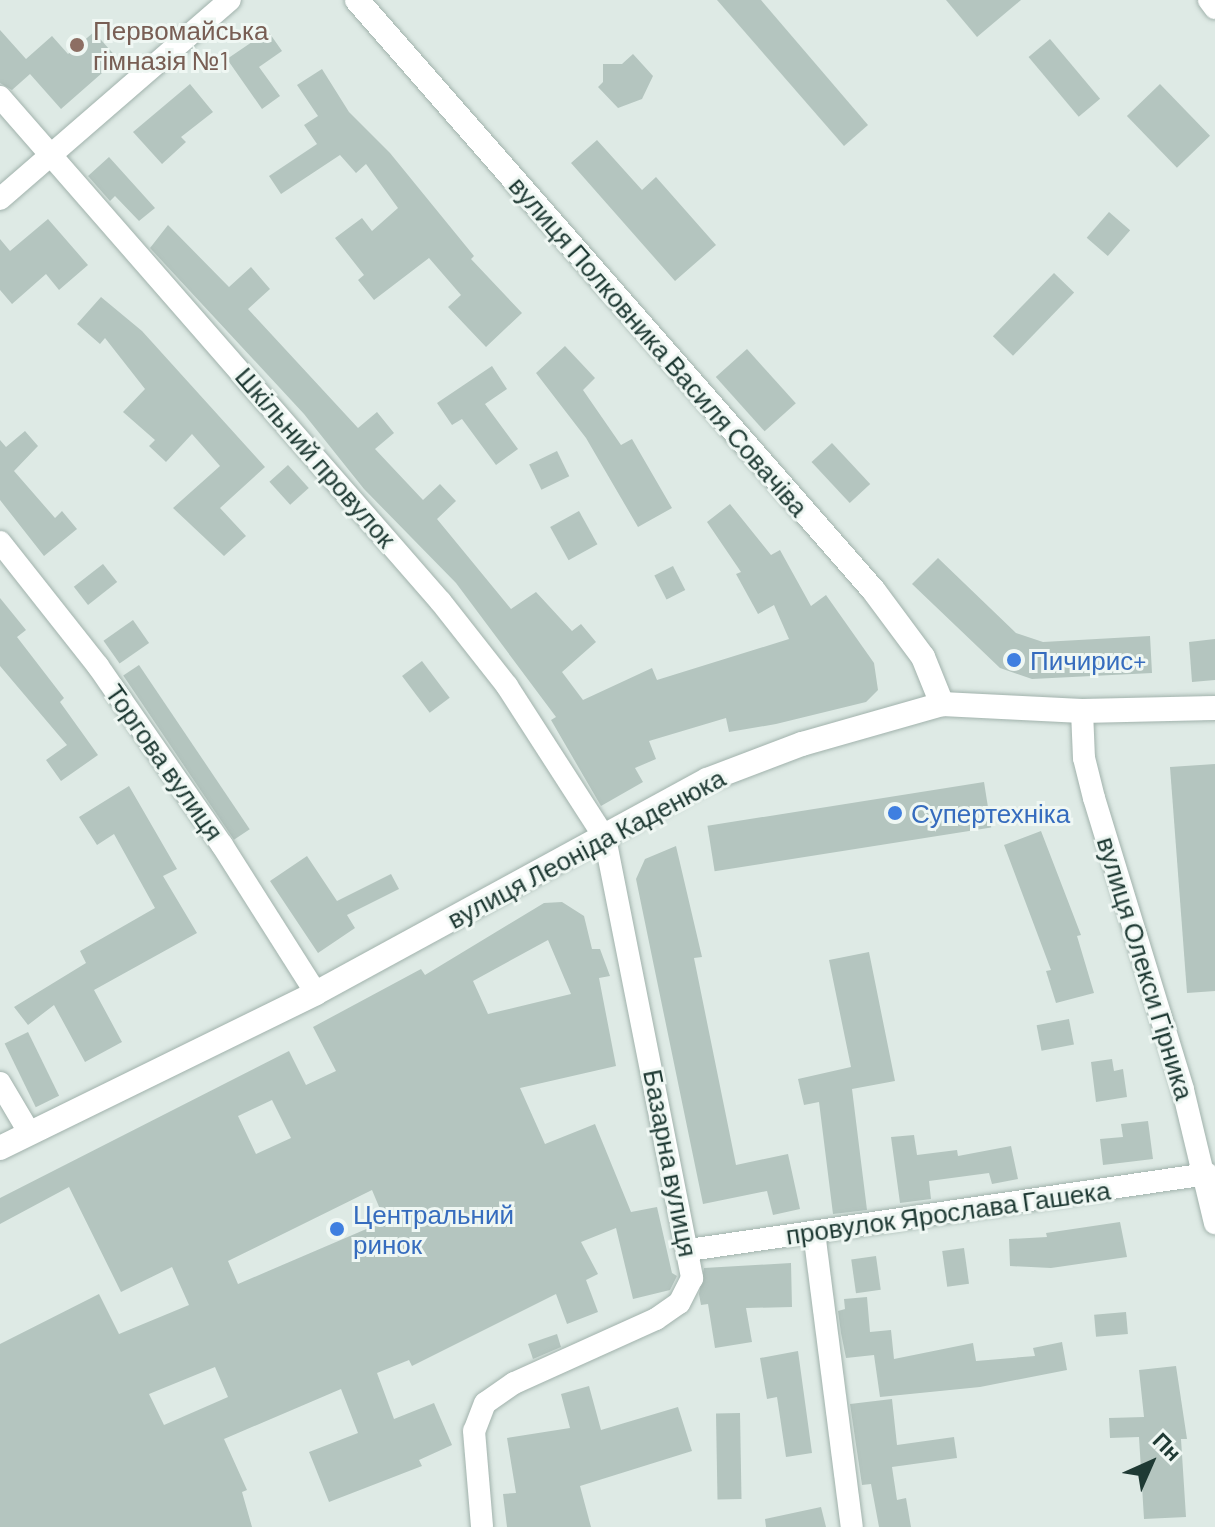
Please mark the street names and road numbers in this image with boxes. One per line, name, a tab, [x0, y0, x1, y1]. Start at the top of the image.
street label: вулиця Полковника Василя Совачіва	[503, 170, 815, 522]
street label: Шкільний провулок	[229, 361, 403, 553]
street label: Торгова вулиця	[100, 678, 230, 846]
street label: вулиця Леоніда Каденюка	[442, 761, 730, 935]
street label: вулиця Олекси Гірника	[1091, 833, 1201, 1103]
street label: Базарна вулиця	[638, 1067, 704, 1259]
street label: провулок Ярослава Гашека	[784, 1174, 1112, 1250]

